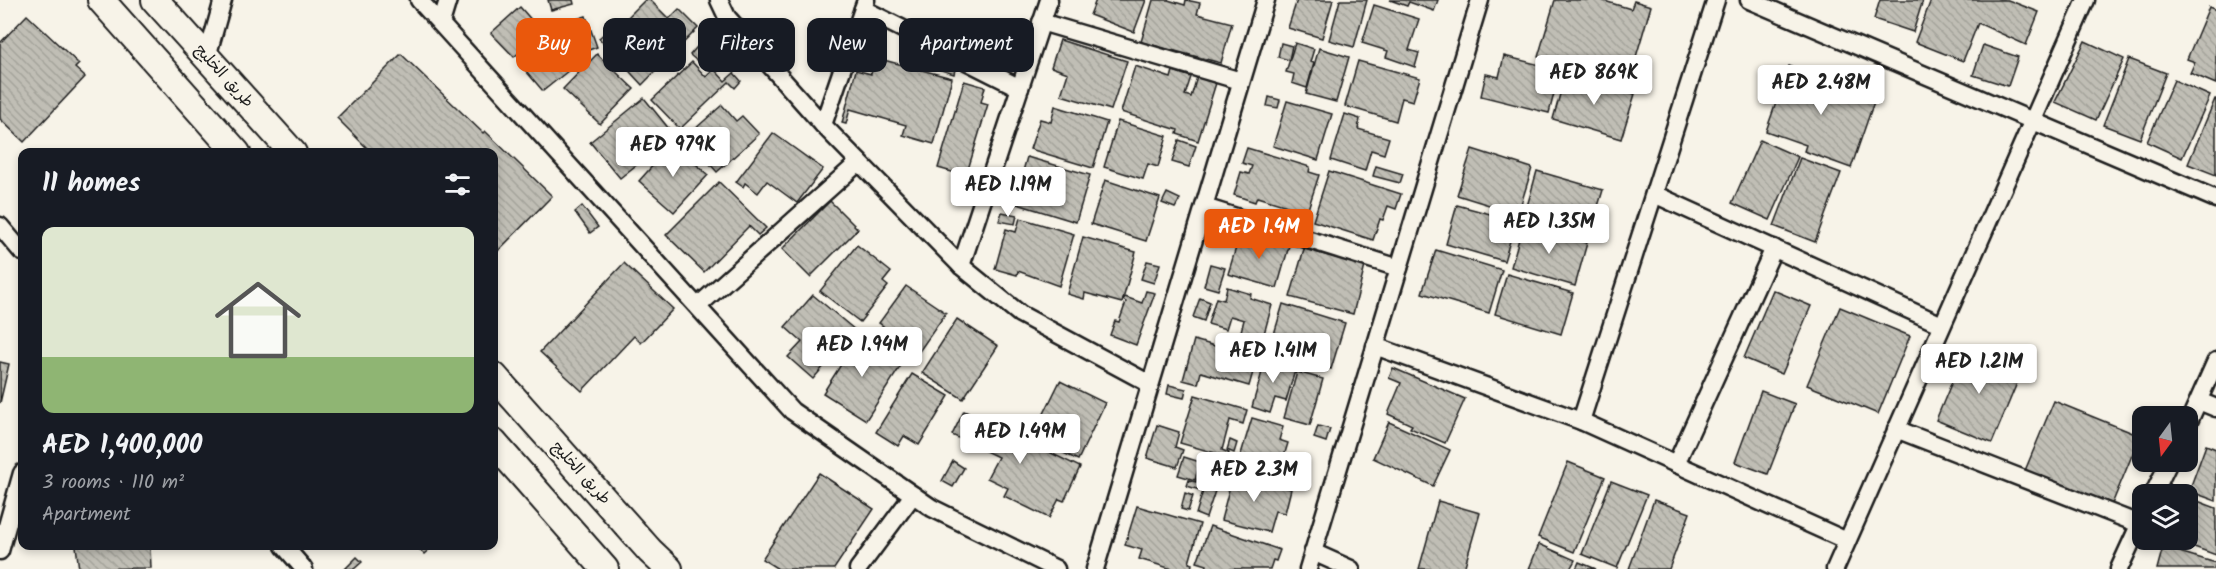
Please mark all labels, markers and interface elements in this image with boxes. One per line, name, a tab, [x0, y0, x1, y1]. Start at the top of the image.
chip: Buy	[516, 18, 591, 72]
chip: Rent	[603, 18, 686, 72]
chip: Filters	[698, 18, 795, 72]
chip: New	[807, 18, 887, 72]
chip: Apartment	[899, 18, 1034, 72]
street label: طريق الخليج	[188, 38, 260, 114]
pin: AED 869K	[1532, 55, 1656, 106]
text: AED 869K	[1549, 58, 1639, 90]
pin: AED 2.48M	[1752, 65, 1890, 116]
text: AED 2.48M	[1772, 68, 1870, 100]
pin: AED 979K	[611, 127, 735, 178]
text: AED 979K	[630, 130, 716, 162]
text: 11 homes	[42, 163, 140, 205]
pin: AED 1.19M	[939, 167, 1077, 218]
icon: filters	[441, 168, 474, 201]
text: AED 1.19M	[965, 170, 1051, 202]
pin: AED 1.35M	[1480, 204, 1618, 255]
text: AED 1.35M	[1503, 207, 1595, 239]
pin: AED 1.4M	[1197, 209, 1321, 260]
text: AED 1.4M	[1218, 212, 1300, 244]
icon: home	[204, 266, 312, 374]
pin: AED 1.94M	[793, 327, 931, 378]
text: AED 1.94M	[816, 330, 908, 362]
pin: AED 1.41M	[1204, 333, 1342, 384]
text: AED 1.41M	[1229, 336, 1317, 368]
pin: AED 1.21M	[1910, 344, 2048, 395]
text: AED 1.21M	[1935, 347, 2023, 379]
north arrow	[2132, 406, 2198, 472]
map controls	[2132, 406, 2198, 550]
pin: AED 1.49M	[951, 414, 1089, 465]
text: AED 1.49M	[974, 417, 1066, 449]
text: AED 1,400,000	[42, 425, 202, 467]
street label: طريق الخليج	[545, 435, 617, 511]
pin: AED 2.3M	[1192, 452, 1316, 503]
text: AED 2.3M	[1210, 455, 1298, 487]
text: 3 rooms · 110 m²	[42, 467, 184, 499]
button: layers	[2132, 484, 2198, 550]
text: Apartment	[42, 499, 131, 531]

